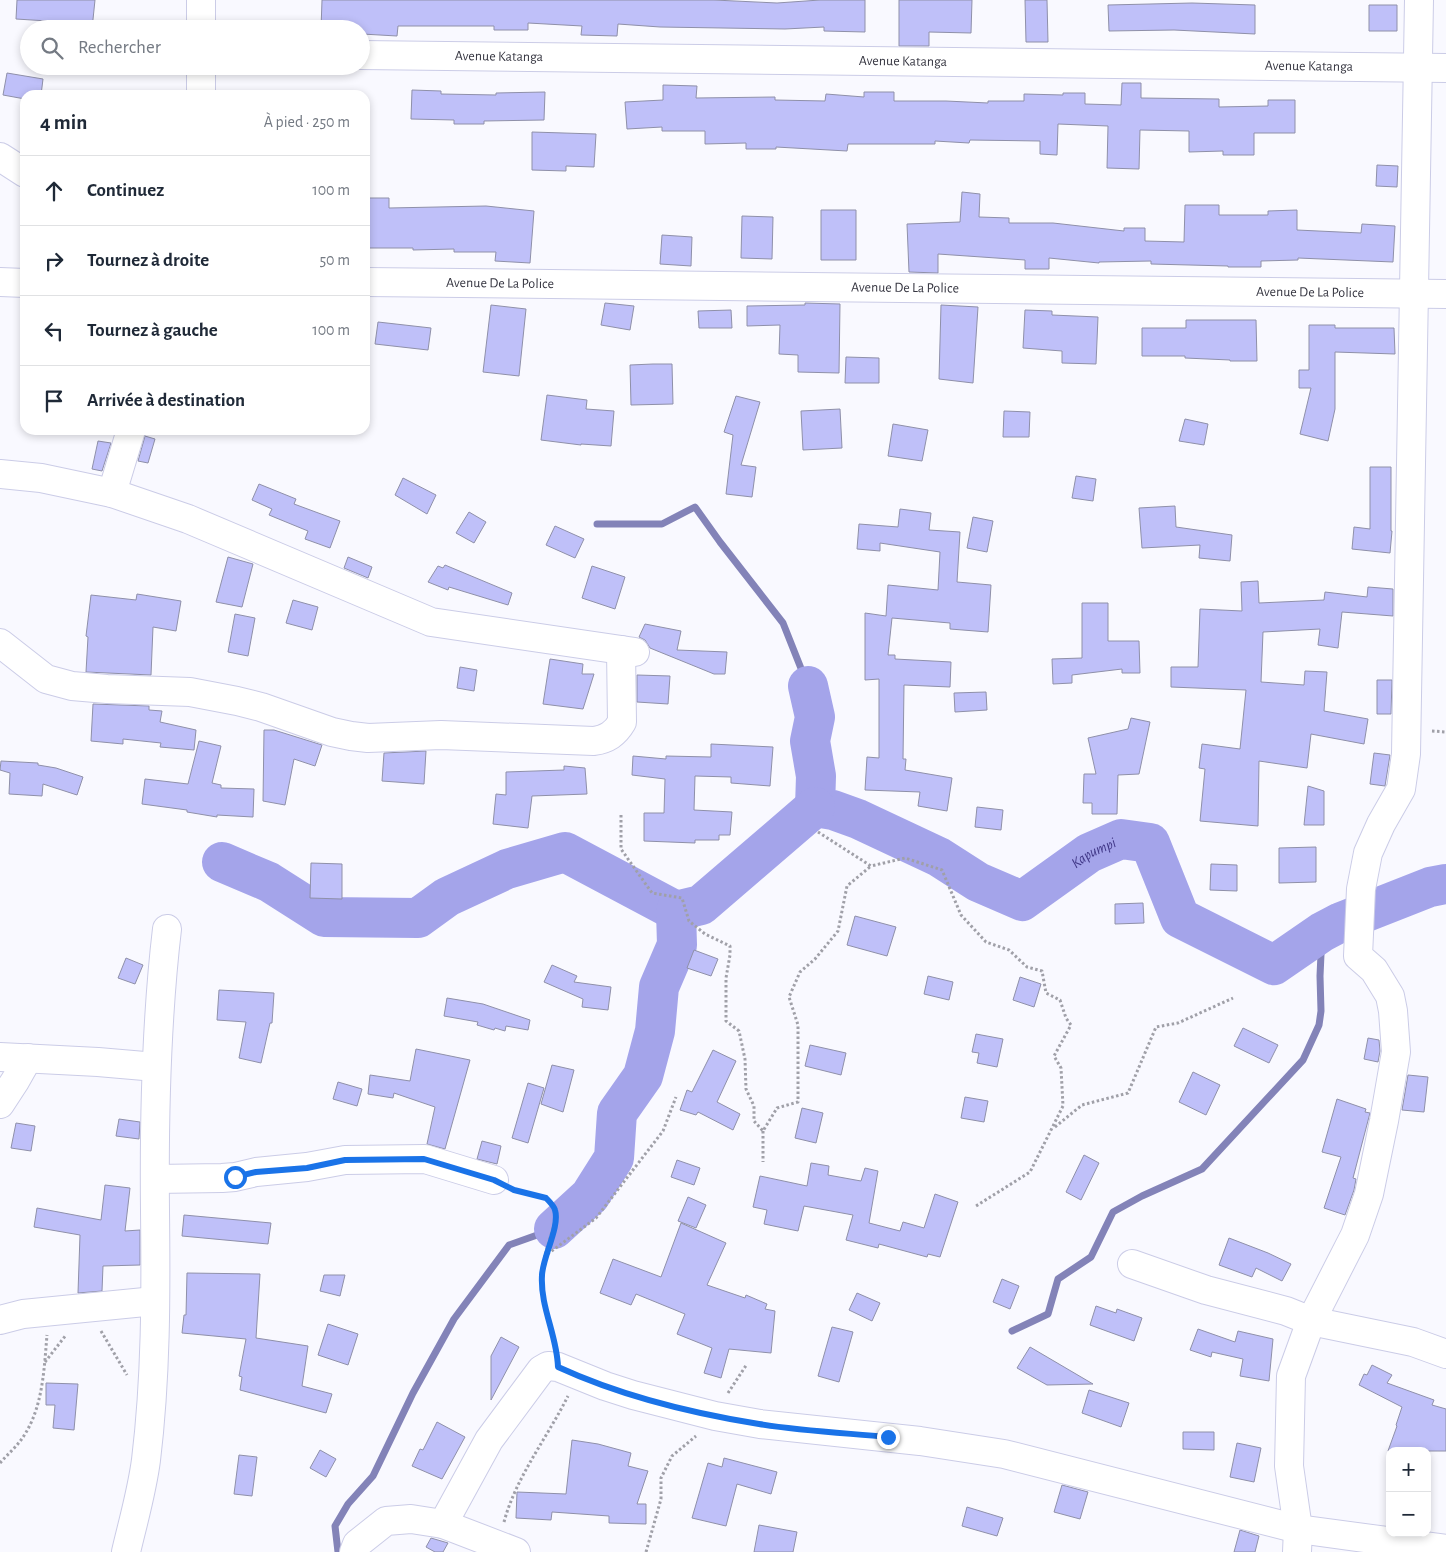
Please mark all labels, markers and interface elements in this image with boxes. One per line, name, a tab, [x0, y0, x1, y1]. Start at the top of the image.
search box	[20, 20, 370, 75]
icon: search	[38, 34, 66, 62]
text: Rechercher	[78, 38, 161, 57]
street label: Avenue Katanga	[455, 49, 544, 64]
street label: Avenue Katanga	[859, 54, 948, 69]
street label: Avenue Katanga	[1265, 59, 1354, 74]
text: 4 min	[40, 112, 87, 133]
text: À pied · 250 m	[264, 114, 350, 130]
icon: ahead	[40, 177, 68, 205]
text: Continuez	[87, 181, 164, 200]
text: 100 m	[312, 182, 350, 198]
icon: right	[40, 247, 68, 275]
text: Tournez à droite	[87, 251, 209, 270]
text: 50 m	[319, 252, 350, 268]
street label: Avenue De La Police	[446, 276, 554, 291]
street label: Avenue De La Police	[851, 280, 959, 296]
street label: Avenue De La Police	[1256, 285, 1364, 300]
icon: left	[40, 317, 68, 345]
text: Tournez à gauche	[87, 321, 218, 340]
text: 100 m	[312, 322, 350, 338]
icon: arrive	[40, 387, 68, 415]
text: Arrivée à destination	[87, 391, 245, 410]
water label: Kapumpi	[1068, 835, 1118, 871]
route start	[224, 1166, 247, 1189]
route end	[877, 1426, 900, 1449]
map controls	[1386, 1447, 1431, 1537]
button: +	[1386, 1447, 1431, 1492]
button: −	[1386, 1492, 1431, 1537]

